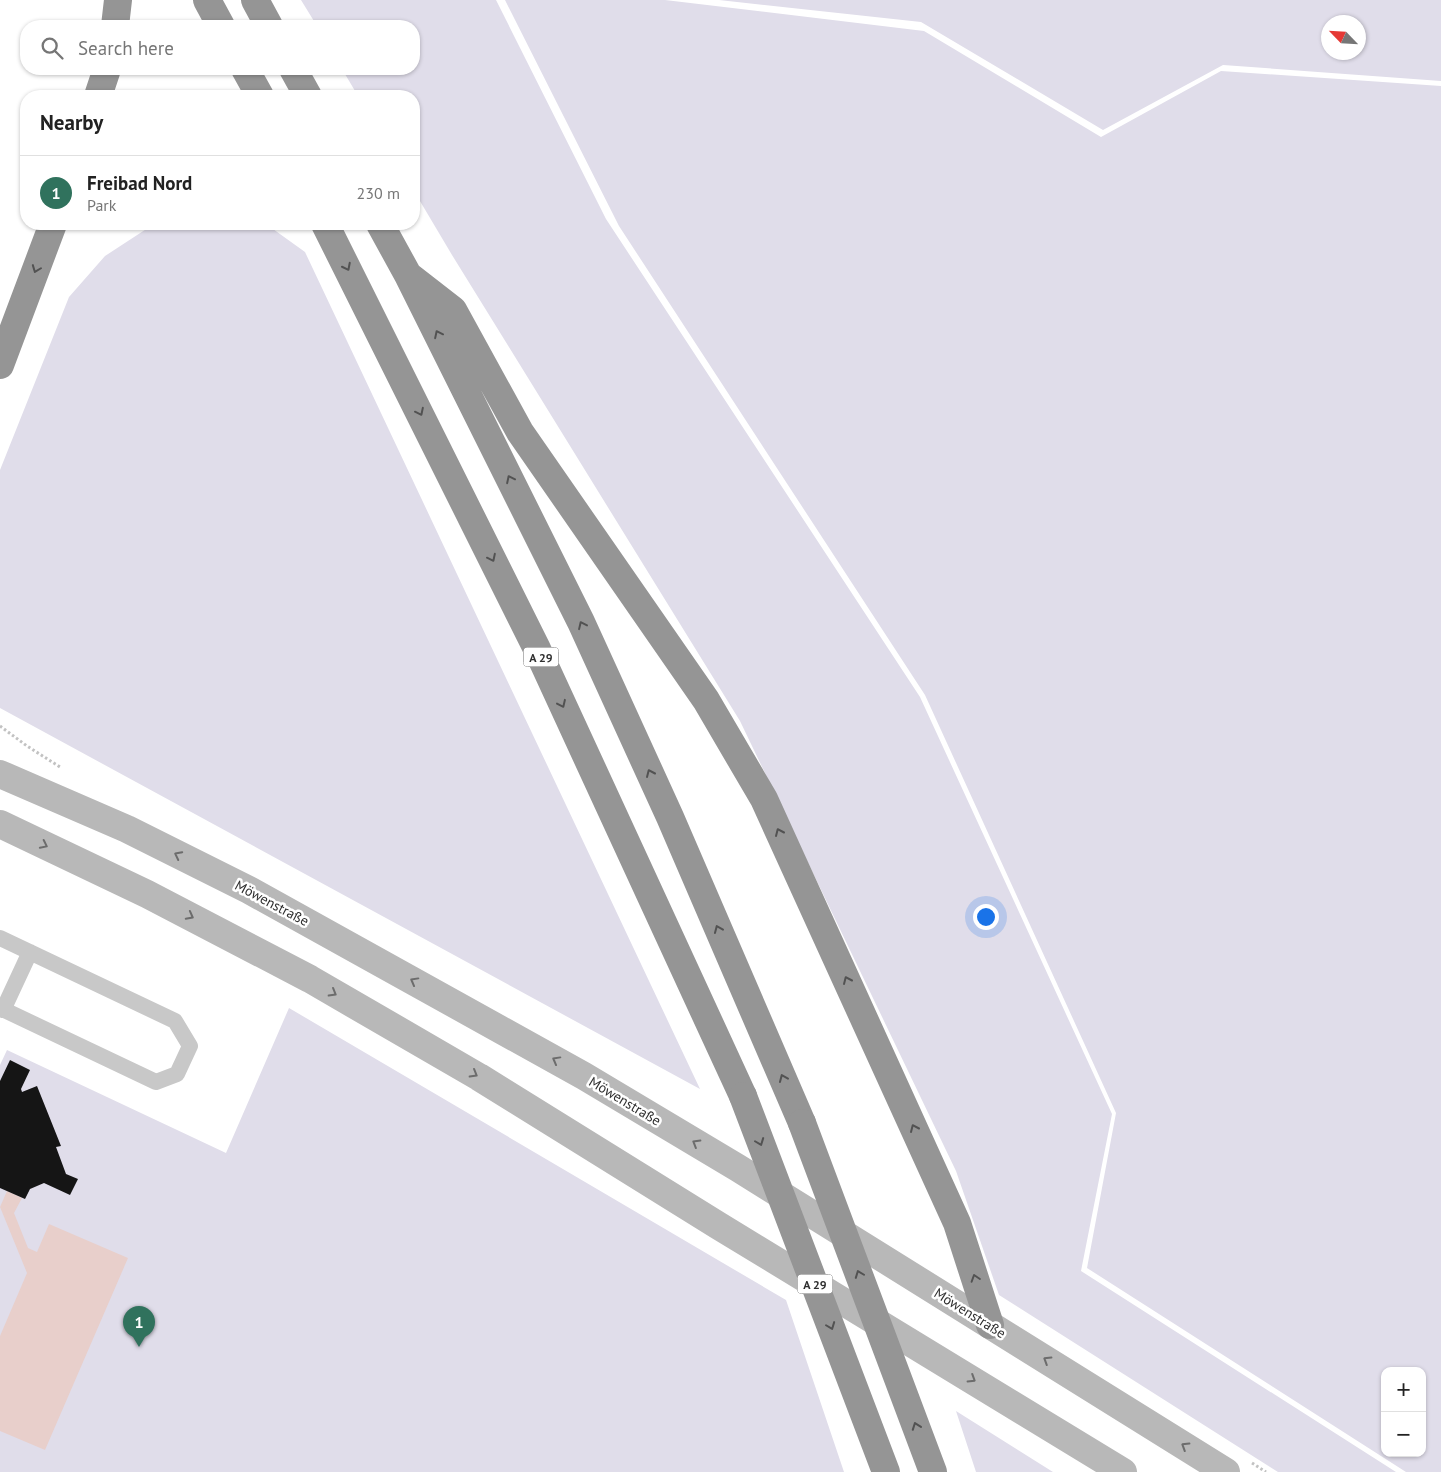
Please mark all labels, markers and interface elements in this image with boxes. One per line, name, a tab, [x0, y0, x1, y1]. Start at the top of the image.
north arrow	[1321, 15, 1366, 60]
search box	[20, 20, 420, 75]
icon: search	[38, 34, 66, 62]
text: Search here	[78, 36, 174, 60]
text: Nearby	[40, 109, 103, 136]
text: Freibad Nord	[87, 171, 192, 195]
text: 1	[51, 183, 61, 203]
text: 230 m	[357, 183, 400, 203]
text: Park	[87, 195, 116, 215]
one-way arrow	[341, 262, 351, 271]
one-way arrow	[32, 265, 42, 273]
one-way arrow	[434, 330, 444, 339]
one-way arrow	[414, 407, 424, 416]
one-way arrow	[506, 475, 516, 484]
one-way arrow	[486, 553, 496, 562]
one-way arrow	[578, 621, 589, 630]
road number: A 29	[524, 648, 558, 666]
one-way arrow	[556, 699, 567, 708]
one-way arrow	[645, 769, 656, 778]
one-way arrow	[775, 828, 786, 837]
one-way arrow	[39, 838, 48, 849]
one-way arrow	[174, 851, 183, 861]
street label: Möwenstraße	[232, 876, 312, 930]
your location	[973, 904, 999, 930]
one-way arrow	[184, 910, 193, 920]
one-way arrow	[714, 925, 725, 934]
one-way arrow	[842, 976, 853, 985]
one-way arrow	[410, 977, 419, 987]
one-way arrow	[328, 986, 337, 996]
one-way arrow	[552, 1057, 561, 1067]
one-way arrow	[469, 1067, 478, 1077]
street label: Möwenstraße	[586, 1072, 664, 1130]
one-way arrow	[778, 1074, 789, 1083]
one-way arrow	[910, 1124, 920, 1133]
one-way arrow	[754, 1137, 764, 1146]
one-way arrow	[692, 1139, 701, 1149]
one-way arrow	[855, 1270, 865, 1279]
road number: A 29	[798, 1274, 832, 1294]
one-way arrow	[971, 1274, 981, 1283]
street label: Möwenstraße	[931, 1284, 1009, 1342]
pin: 1	[123, 1306, 155, 1347]
one-way arrow	[825, 1321, 835, 1330]
one-way arrow	[1043, 1357, 1052, 1367]
map controls	[1381, 1367, 1426, 1457]
button: +	[1381, 1367, 1426, 1412]
one-way arrow	[966, 1373, 975, 1383]
button: −	[1381, 1412, 1426, 1457]
one-way arrow	[912, 1422, 922, 1431]
one-way arrow	[1181, 1443, 1190, 1453]

